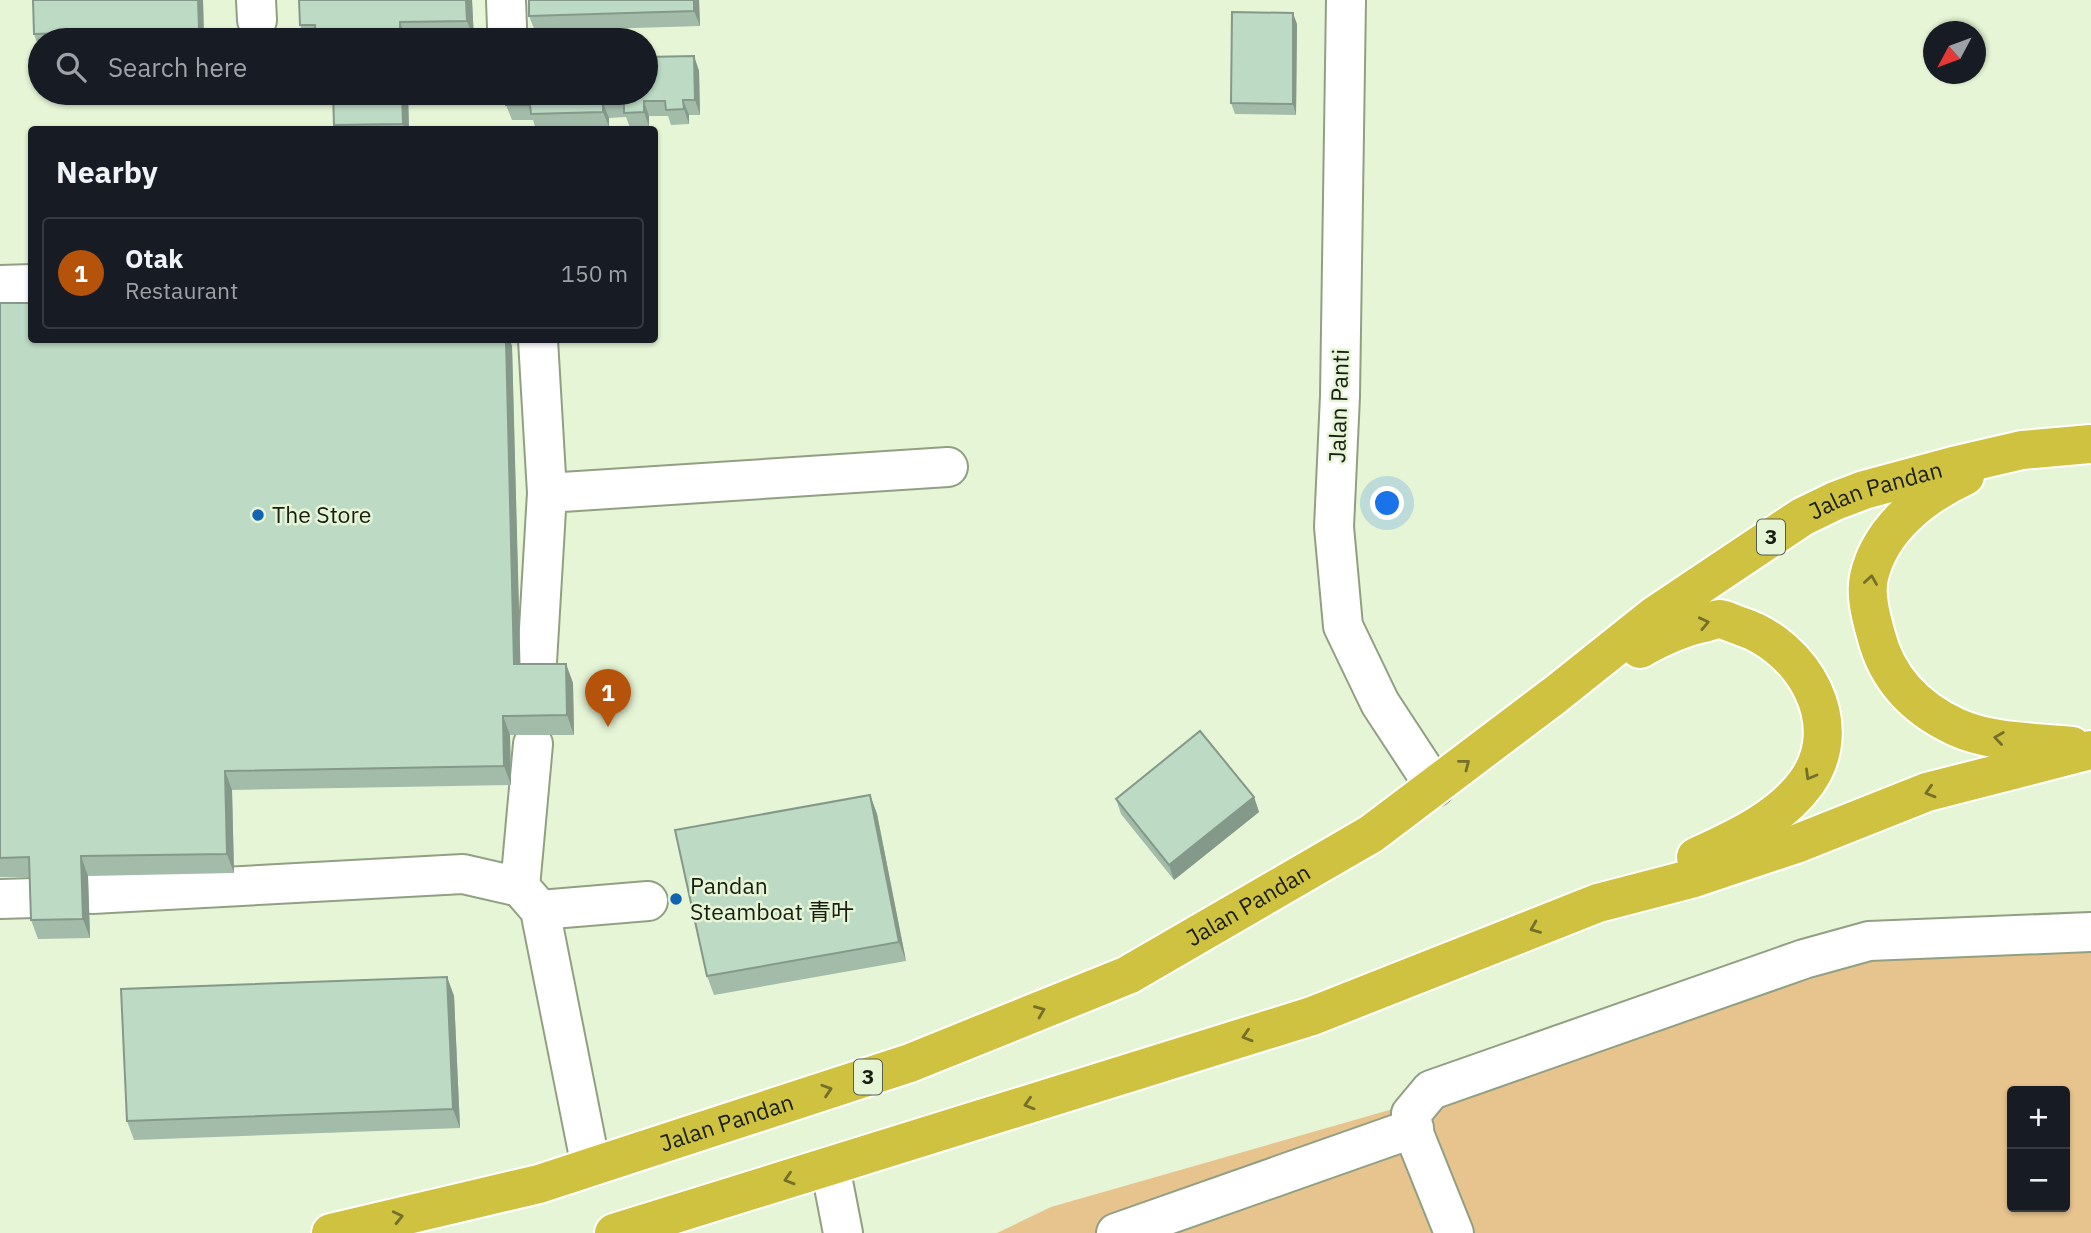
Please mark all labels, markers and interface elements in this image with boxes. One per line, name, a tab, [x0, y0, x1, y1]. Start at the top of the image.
north arrow	[1923, 21, 1986, 84]
search box	[28, 28, 658, 105]
icon: search	[52, 48, 90, 86]
text: Search here	[108, 50, 247, 84]
text: Nearby	[56, 152, 158, 191]
text: Otak	[125, 241, 183, 275]
text: 1	[74, 258, 88, 288]
text: 150 m	[561, 258, 628, 288]
text: Restaurant	[125, 275, 238, 305]
street label: Jalan Panti	[1321, 349, 1355, 463]
street label: Jalan Pandan	[1803, 454, 1945, 526]
your location	[1370, 486, 1404, 520]
place label: The Store	[272, 499, 371, 529]
marker: The Store	[250, 507, 266, 523]
road number: 3	[1757, 520, 1785, 554]
one-way arrow	[1863, 574, 1878, 586]
one-way arrow	[1698, 616, 1710, 631]
pin: 1	[585, 669, 631, 727]
one-way arrow	[1993, 730, 2005, 745]
one-way arrow	[1457, 759, 1469, 772]
one-way arrow	[1805, 768, 1818, 781]
one-way arrow	[1925, 784, 1937, 799]
street label: Jalan Pandan	[1180, 857, 1315, 952]
place label: Pandan Steamboat 青叶	[690, 870, 854, 926]
marker: Pandan Steamboat 青叶	[668, 891, 684, 907]
one-way arrow	[1529, 920, 1541, 934]
one-way arrow	[1033, 1005, 1045, 1019]
one-way arrow	[1241, 1028, 1253, 1043]
road number: 3	[854, 1060, 882, 1094]
one-way arrow	[820, 1084, 833, 1098]
street label: Jalan Pandan	[656, 1086, 797, 1158]
map controls	[2007, 1086, 2070, 1212]
button: +	[2007, 1086, 2070, 1149]
one-way arrow	[1024, 1096, 1036, 1110]
button: −	[2007, 1149, 2070, 1212]
one-way arrow	[783, 1170, 795, 1185]
one-way arrow	[392, 1211, 404, 1226]

